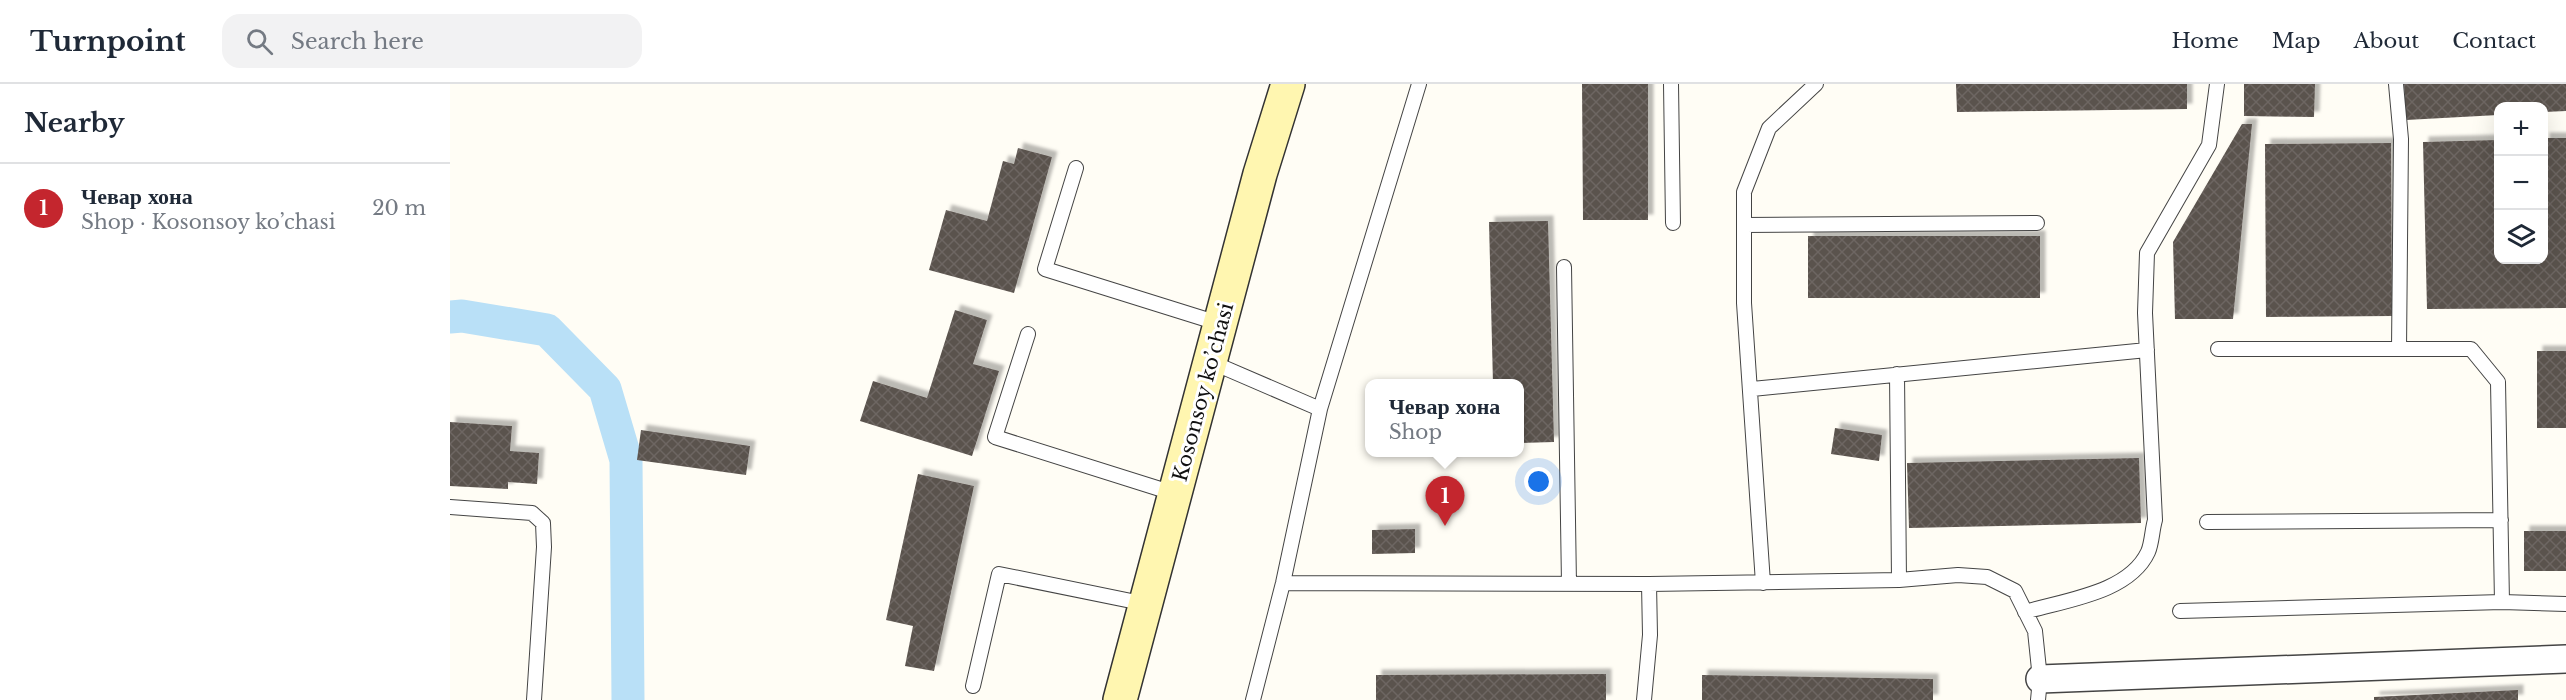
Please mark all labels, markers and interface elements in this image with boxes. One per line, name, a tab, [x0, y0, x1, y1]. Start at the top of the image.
search box	[222, 14, 642, 68]
text: Turnpoint	[30, 24, 186, 59]
icon: search	[243, 25, 276, 58]
text: Search here	[291, 28, 424, 55]
text: Home	[2172, 28, 2239, 54]
text: Map	[2272, 28, 2320, 54]
text: About	[2353, 28, 2419, 54]
text: Contact	[2452, 28, 2536, 54]
map controls	[2494, 102, 2548, 264]
button: +	[2494, 102, 2548, 156]
text: Nearby	[24, 107, 125, 139]
button: −	[2494, 156, 2548, 210]
text: Чевар хона	[81, 183, 193, 210]
text: 1	[39, 196, 48, 220]
text: 20 m	[372, 196, 426, 220]
text: Shop · Kosonsoy ko’chasi	[81, 210, 335, 234]
button: layers	[2494, 210, 2548, 264]
street label: Kosonsoy ko’chasi	[1168, 300, 1238, 484]
popup	[1365, 379, 1524, 457]
text: Чевар хона	[1389, 393, 1500, 420]
text: Shop	[1389, 420, 1442, 444]
your location	[1524, 467, 1553, 496]
pin: 1	[1426, 476, 1464, 526]

